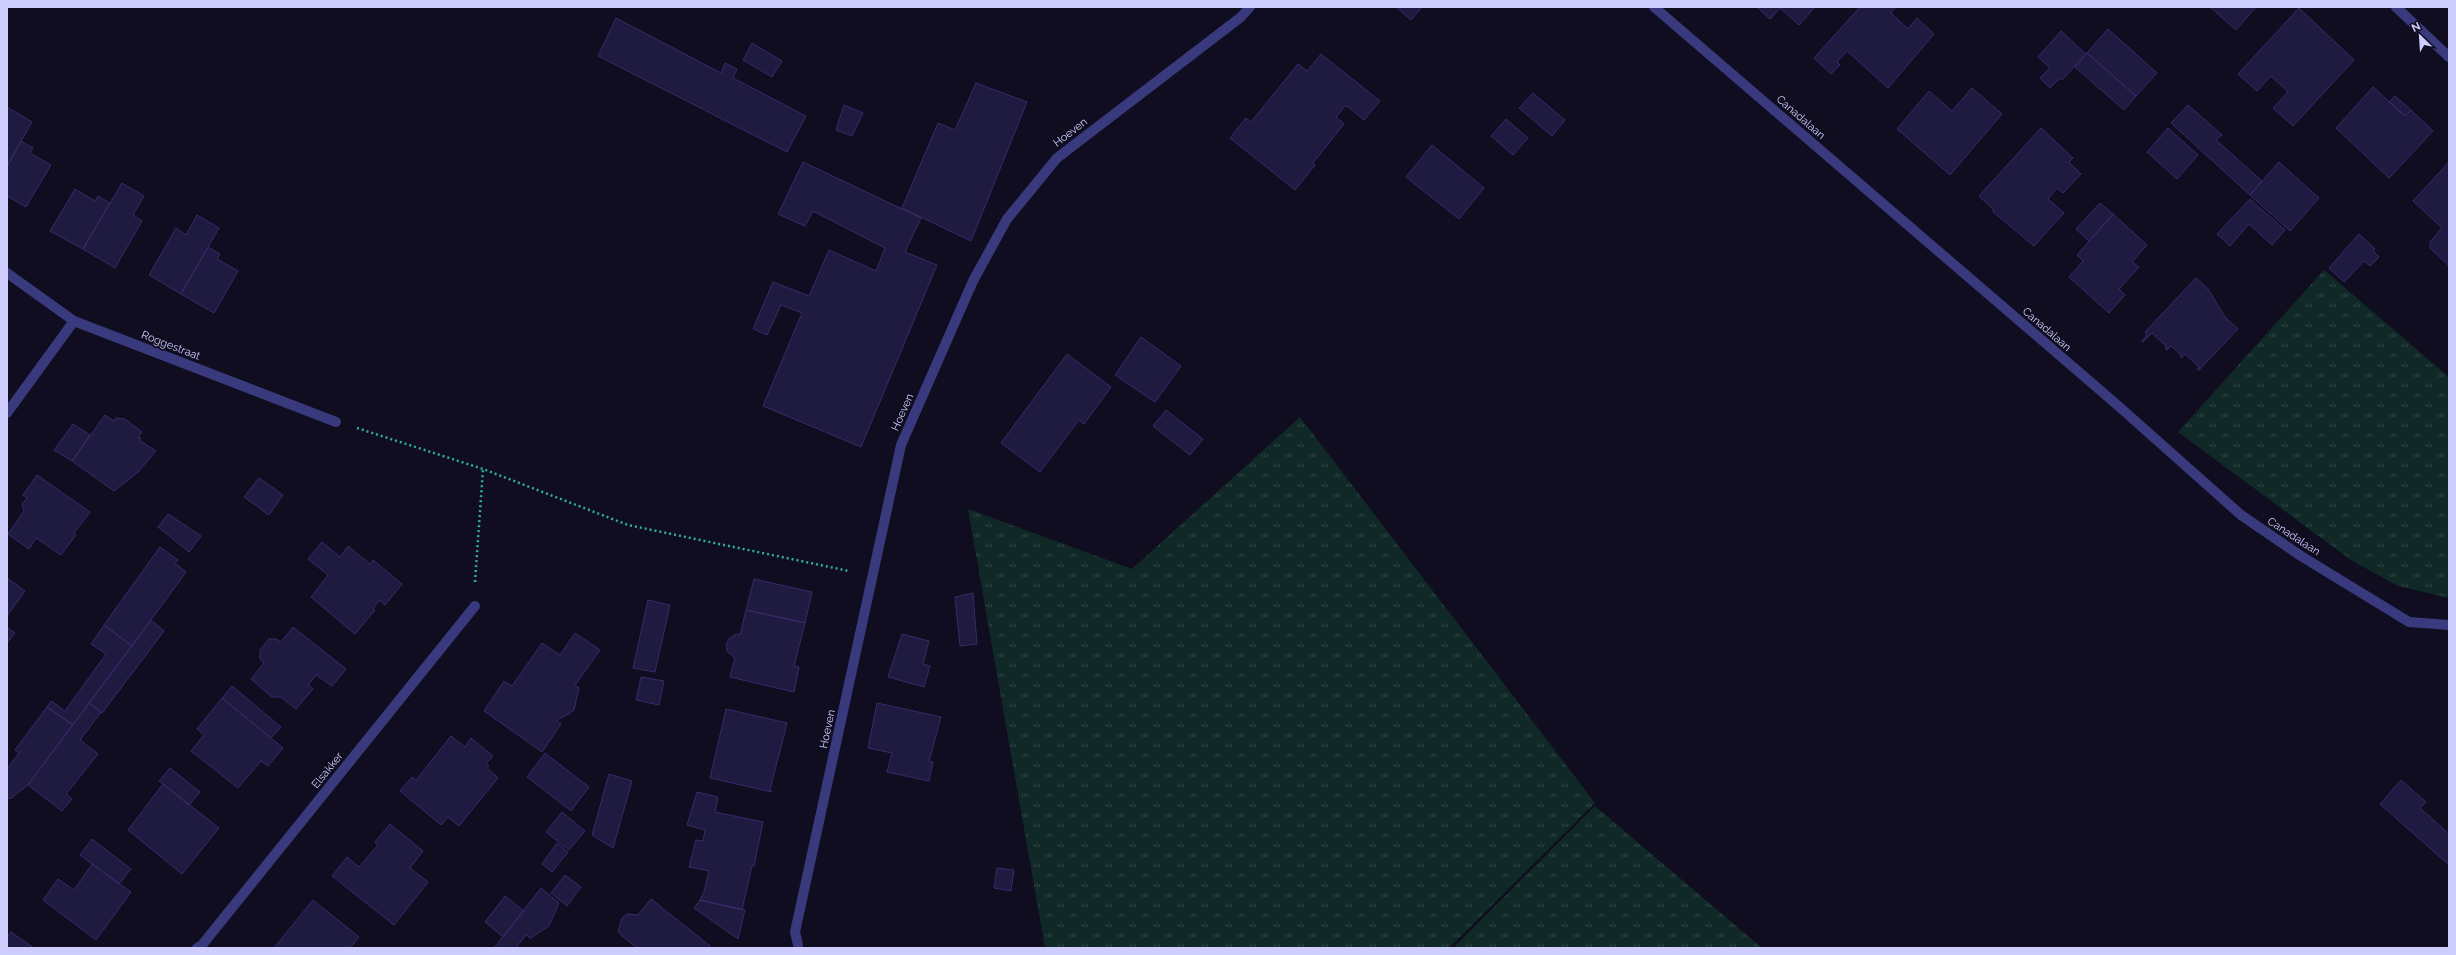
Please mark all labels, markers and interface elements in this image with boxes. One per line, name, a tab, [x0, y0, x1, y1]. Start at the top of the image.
north arrow	[2400, 16, 2440, 56]
text: N	[2409, 20, 2423, 35]
street label: Canadalaan	[1774, 93, 1828, 142]
street label: Hoeven	[1051, 115, 1090, 150]
street label: Canadalaan	[2020, 305, 2074, 354]
street label: Roggestraat	[140, 328, 202, 363]
street label: Hoeven	[889, 392, 916, 433]
street label: Canadalaan	[2265, 515, 2323, 558]
street label: Hoeven	[817, 708, 838, 750]
street label: Elsakker	[309, 750, 346, 791]

